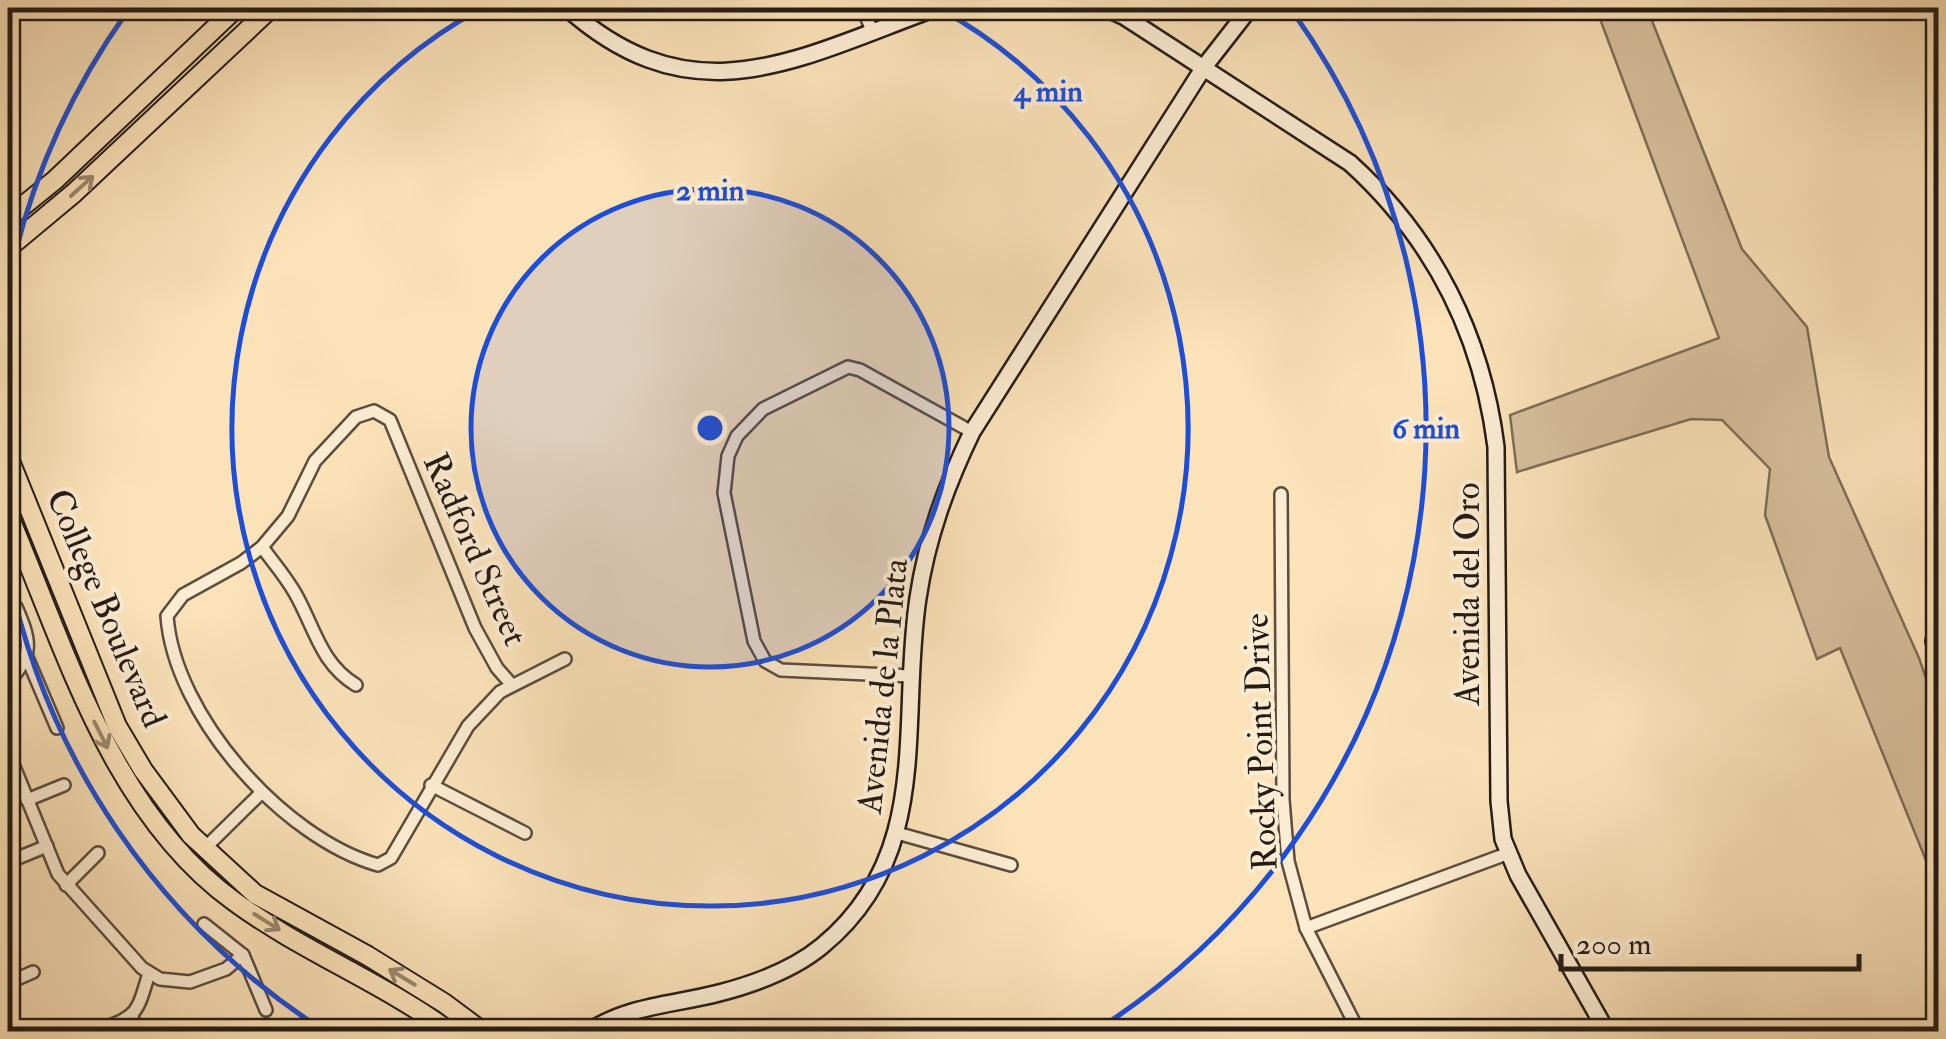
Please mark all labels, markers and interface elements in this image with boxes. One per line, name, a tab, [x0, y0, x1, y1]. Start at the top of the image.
text: 4 min	[1012, 73, 1083, 110]
text: 2 min	[676, 172, 745, 209]
one-way arrow	[69, 174, 94, 197]
centre of rings	[692, 410, 728, 446]
text: 6 min	[1392, 410, 1461, 447]
street label: Radford Street	[413, 446, 537, 653]
street label: Avenida del Oro	[1446, 482, 1490, 707]
street label: College Boulevard	[36, 483, 176, 734]
street label: Avenida de la Plata	[848, 556, 918, 817]
street label: Rocky Point Drive	[1235, 613, 1287, 871]
one-way arrow	[92, 719, 111, 749]
scale bar	[1561, 909, 1858, 971]
one-way arrow	[252, 912, 280, 933]
text: 200 m	[1576, 926, 1652, 963]
one-way arrow	[388, 967, 417, 987]

